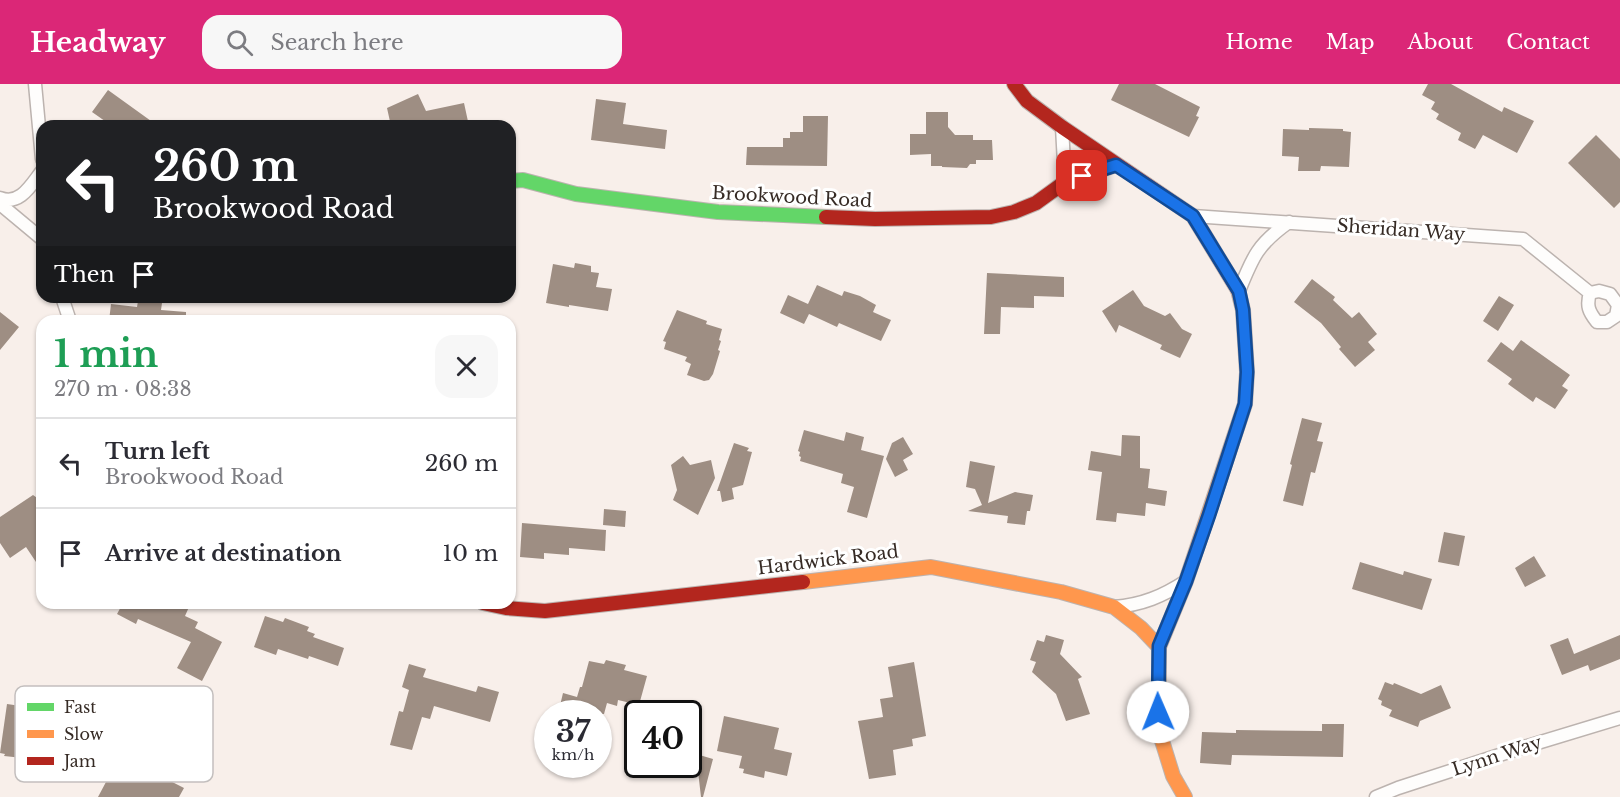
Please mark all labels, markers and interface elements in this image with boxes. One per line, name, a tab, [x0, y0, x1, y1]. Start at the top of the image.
search box	[202, 15, 622, 69]
text: Headway	[30, 25, 166, 60]
icon: search	[223, 26, 256, 59]
text: Search here	[271, 29, 404, 56]
text: Home	[1226, 29, 1293, 55]
text: Map	[1326, 29, 1374, 55]
text: About	[1407, 29, 1473, 55]
text: Contact	[1506, 29, 1590, 55]
text: 260 m	[153, 140, 298, 192]
icon: left	[54, 144, 132, 222]
pin	[1056, 150, 1107, 201]
icon: arrive	[1065, 159, 1098, 192]
street label: Brookwood Road	[711, 182, 873, 212]
text: Brookwood Road	[153, 192, 394, 225]
street label: Sheridan Way	[1336, 215, 1466, 245]
icon: arrive	[127, 258, 160, 291]
text: Then	[54, 261, 115, 288]
text: 1 min	[54, 332, 158, 377]
button: close	[435, 335, 498, 398]
text: 270 m · 08:38	[54, 377, 192, 401]
text: Turn left	[105, 438, 210, 465]
icon: left	[54, 447, 87, 480]
text: 260 m	[425, 450, 498, 477]
text: Brookwood Road	[105, 465, 283, 489]
icon: arrive	[54, 537, 87, 570]
text: Arrive at destination	[105, 540, 342, 567]
text: 10 m	[443, 540, 498, 567]
street label: Hardwick Road	[756, 540, 900, 580]
position arrow	[1126, 680, 1190, 744]
legend	[15, 686, 213, 782]
text: Fast	[64, 697, 96, 717]
speed limit sign: 40	[624, 700, 702, 778]
text: 37	[556, 713, 590, 750]
text: Slow	[64, 724, 104, 744]
street label: Lynn Way	[1449, 731, 1545, 781]
text: km/h	[552, 745, 594, 764]
text: Jam	[62, 751, 96, 771]

